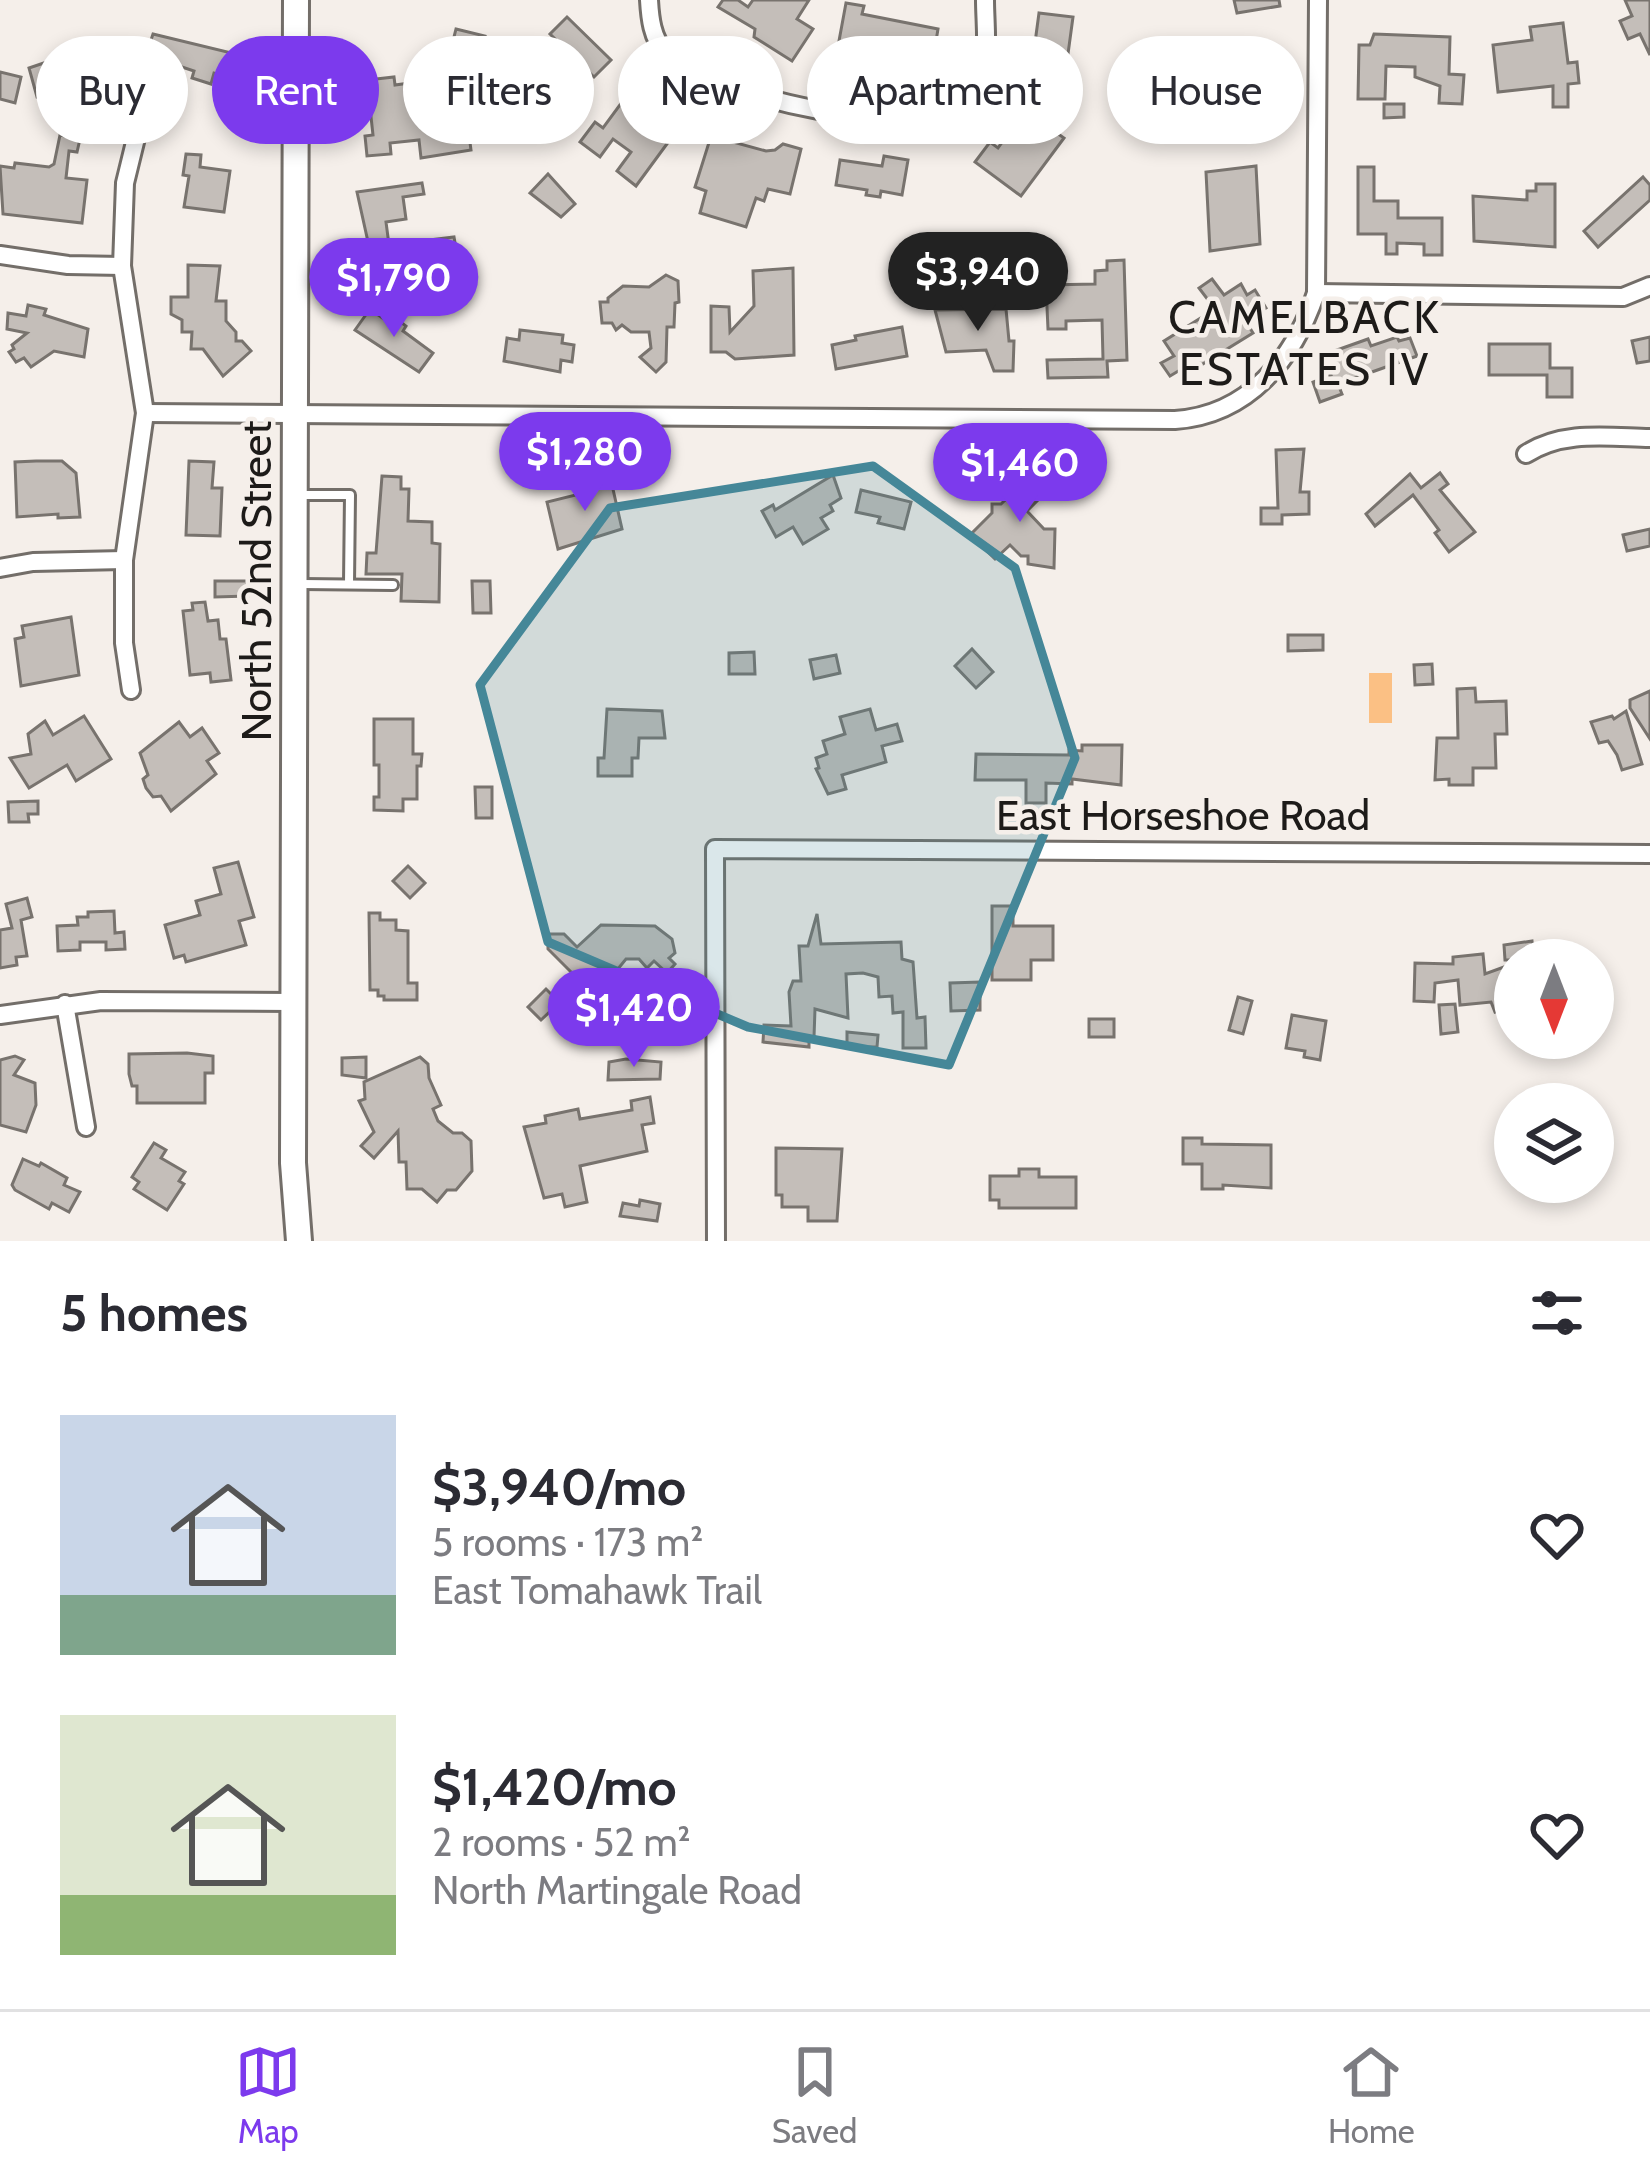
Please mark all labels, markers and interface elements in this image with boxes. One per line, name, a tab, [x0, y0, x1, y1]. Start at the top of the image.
chip: Buy	[36, 36, 188, 144]
chip: Rent	[212, 36, 379, 144]
chip: Filters	[403, 36, 594, 144]
chip: New	[618, 36, 783, 144]
chip: Apartment	[807, 36, 1083, 144]
chip: House	[1107, 36, 1304, 144]
pin: $3,940	[880, 232, 1076, 334]
pin: $1,790	[296, 238, 492, 340]
text: $3,940	[915, 247, 1041, 295]
text: $1,790	[336, 253, 452, 301]
district label: CAMELBACK ESTATES IV	[1168, 290, 1442, 396]
pin: $1,280	[487, 412, 683, 514]
street label: North 52nd Street	[230, 421, 282, 741]
pin: $1,460	[922, 423, 1118, 525]
text: $1,280	[526, 427, 644, 475]
text: $1,460	[960, 438, 1080, 486]
street label: East Horseshoe Road	[996, 789, 1370, 841]
north arrow	[1494, 939, 1614, 1059]
map controls	[1494, 939, 1614, 1203]
pin: $1,420	[536, 968, 732, 1070]
text: $1,420	[575, 983, 693, 1031]
button: layers	[1494, 1083, 1614, 1203]
icon: filters	[1524, 1280, 1590, 1346]
text: 5 homes	[60, 1282, 248, 1344]
text: $3,940/mo	[432, 1456, 686, 1518]
icon: home	[156, 1463, 300, 1607]
icon: heart	[1524, 1502, 1590, 1568]
text: 5 rooms · 173 m²	[432, 1518, 703, 1566]
text: East Tomahawk Trail	[432, 1566, 762, 1614]
text: $1,420/mo	[432, 1756, 677, 1818]
icon: home	[156, 1763, 300, 1907]
icon: heart	[1524, 1802, 1590, 1868]
text: 2 rooms · 52 m²	[432, 1818, 691, 1866]
text: North Martingale Road	[432, 1866, 802, 1914]
tab: Map	[235, 2039, 301, 2151]
tab: Saved	[772, 2039, 857, 2151]
tab: Home	[1328, 2039, 1415, 2151]

